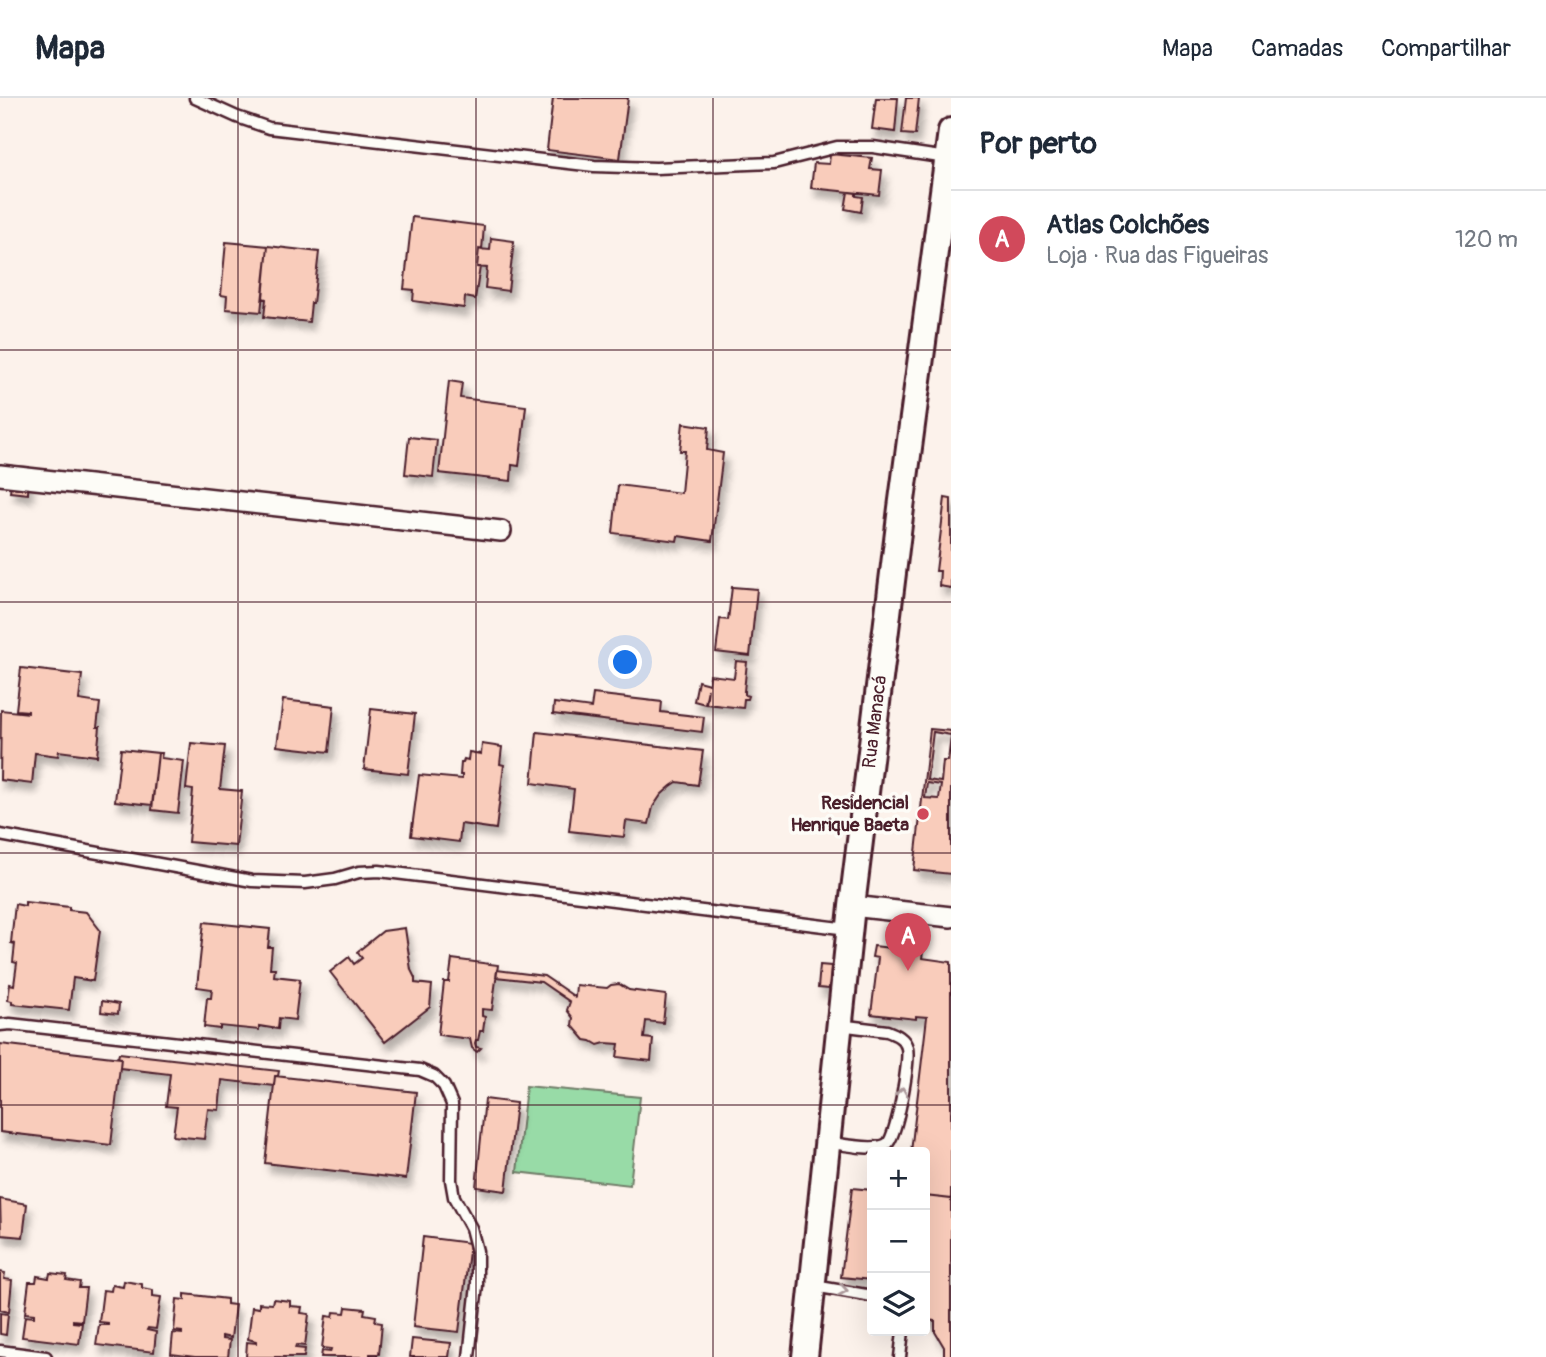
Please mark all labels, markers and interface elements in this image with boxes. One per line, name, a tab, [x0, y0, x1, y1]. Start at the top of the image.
text: Mapa	[35, 28, 105, 69]
text: Mapa	[1162, 34, 1213, 63]
text: Camadas	[1251, 34, 1343, 63]
text: Compartilhar	[1381, 34, 1511, 63]
text: Por perto	[979, 125, 1097, 162]
text: Atlas Colchões	[1046, 209, 1209, 241]
text: A	[995, 225, 1009, 254]
text: 120 m	[1455, 225, 1518, 254]
text: Loja · Rua das Figueiras	[1046, 241, 1268, 270]
your location	[608, 645, 642, 679]
street label: Rua Manacá	[857, 674, 892, 770]
place label: Residencial Henrique Baeta	[790, 791, 909, 837]
marker: Residencial Henrique Baeta	[915, 806, 931, 822]
pin: A	[885, 913, 931, 971]
one-way arrow	[895, 1086, 910, 1098]
map controls	[867, 1147, 930, 1336]
button: +	[867, 1147, 930, 1210]
button: −	[867, 1210, 930, 1273]
button: layers	[867, 1273, 930, 1336]
one-way arrow	[837, 1282, 849, 1297]

